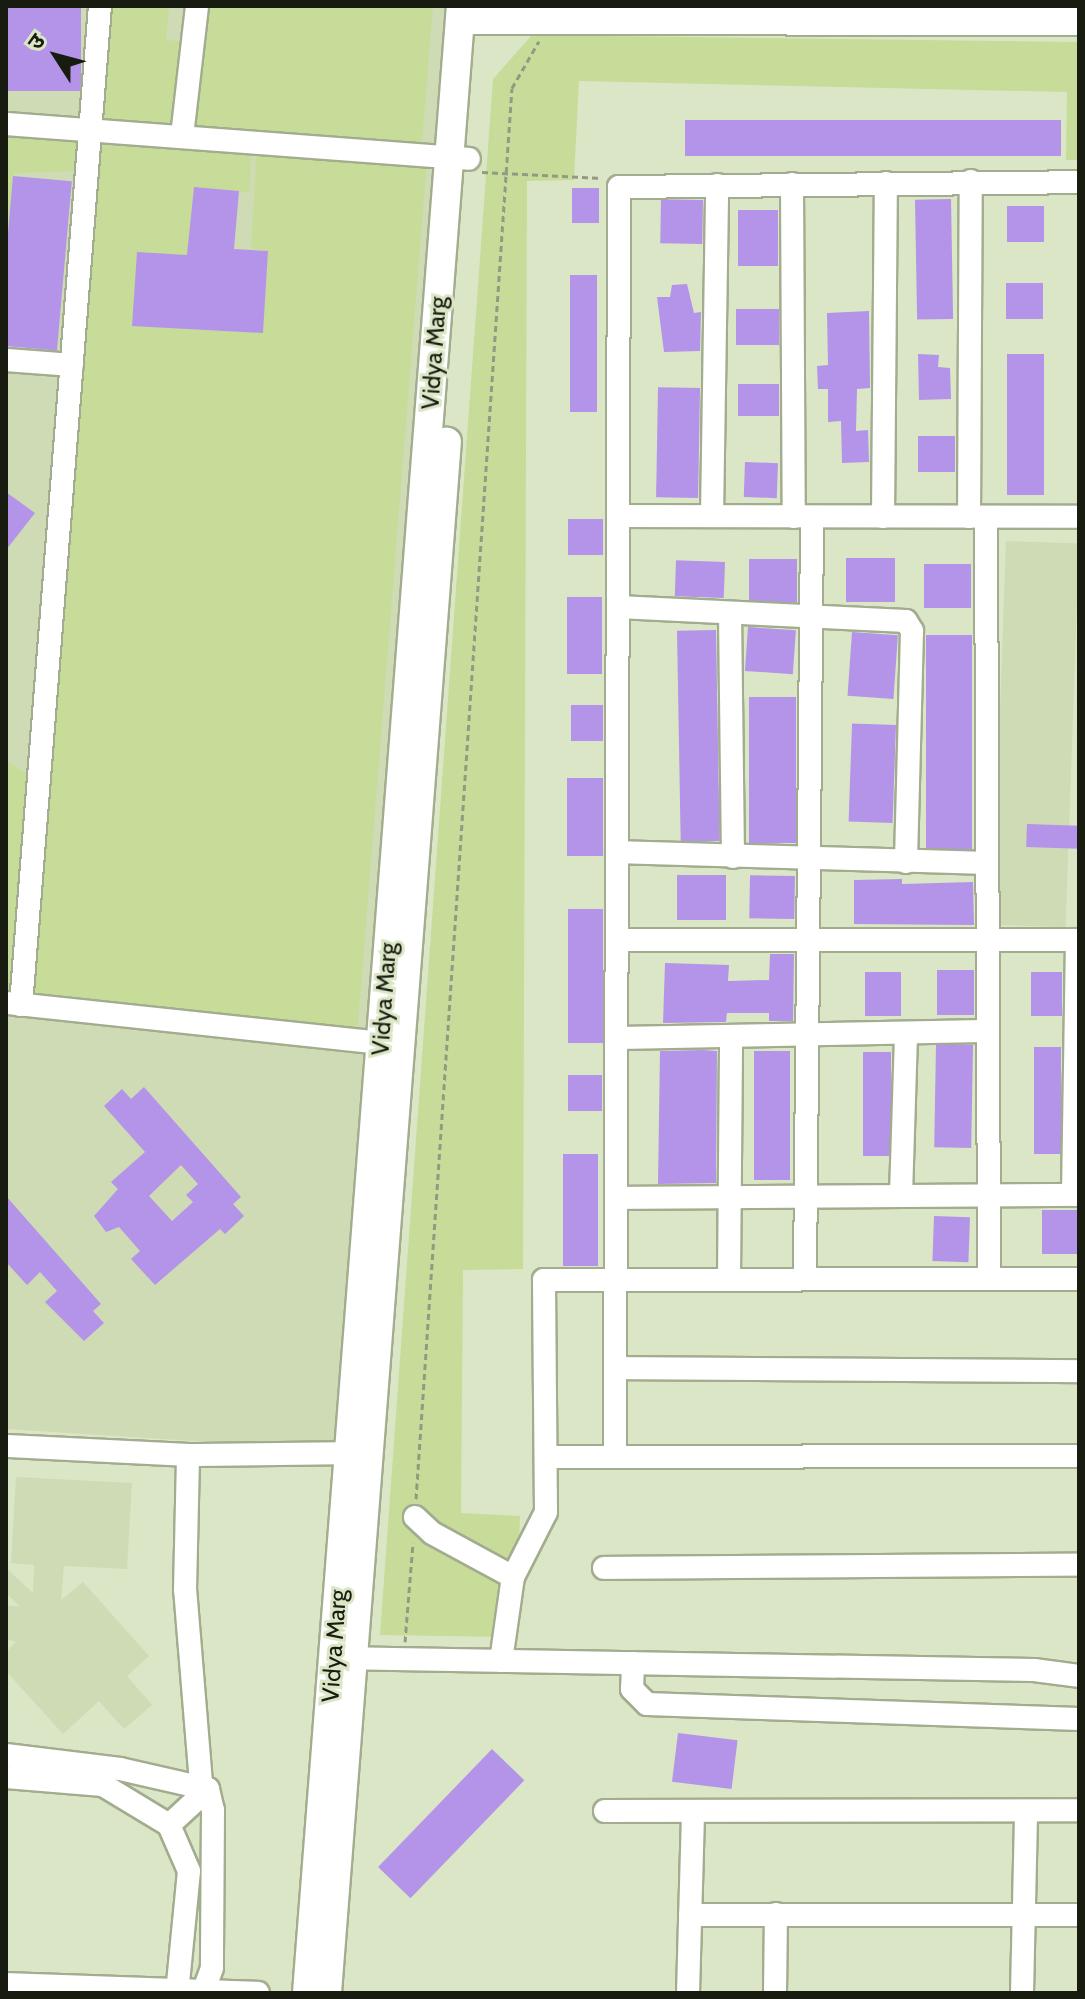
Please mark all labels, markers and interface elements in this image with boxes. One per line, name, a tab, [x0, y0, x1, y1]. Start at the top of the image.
north arrow	[16, 16, 96, 96]
text: उ	[21, 28, 51, 55]
street label: Vidya Marg	[416, 296, 452, 410]
street label: Vidya Marg	[366, 942, 402, 1056]
street label: Vidya Marg	[316, 1589, 352, 1703]

